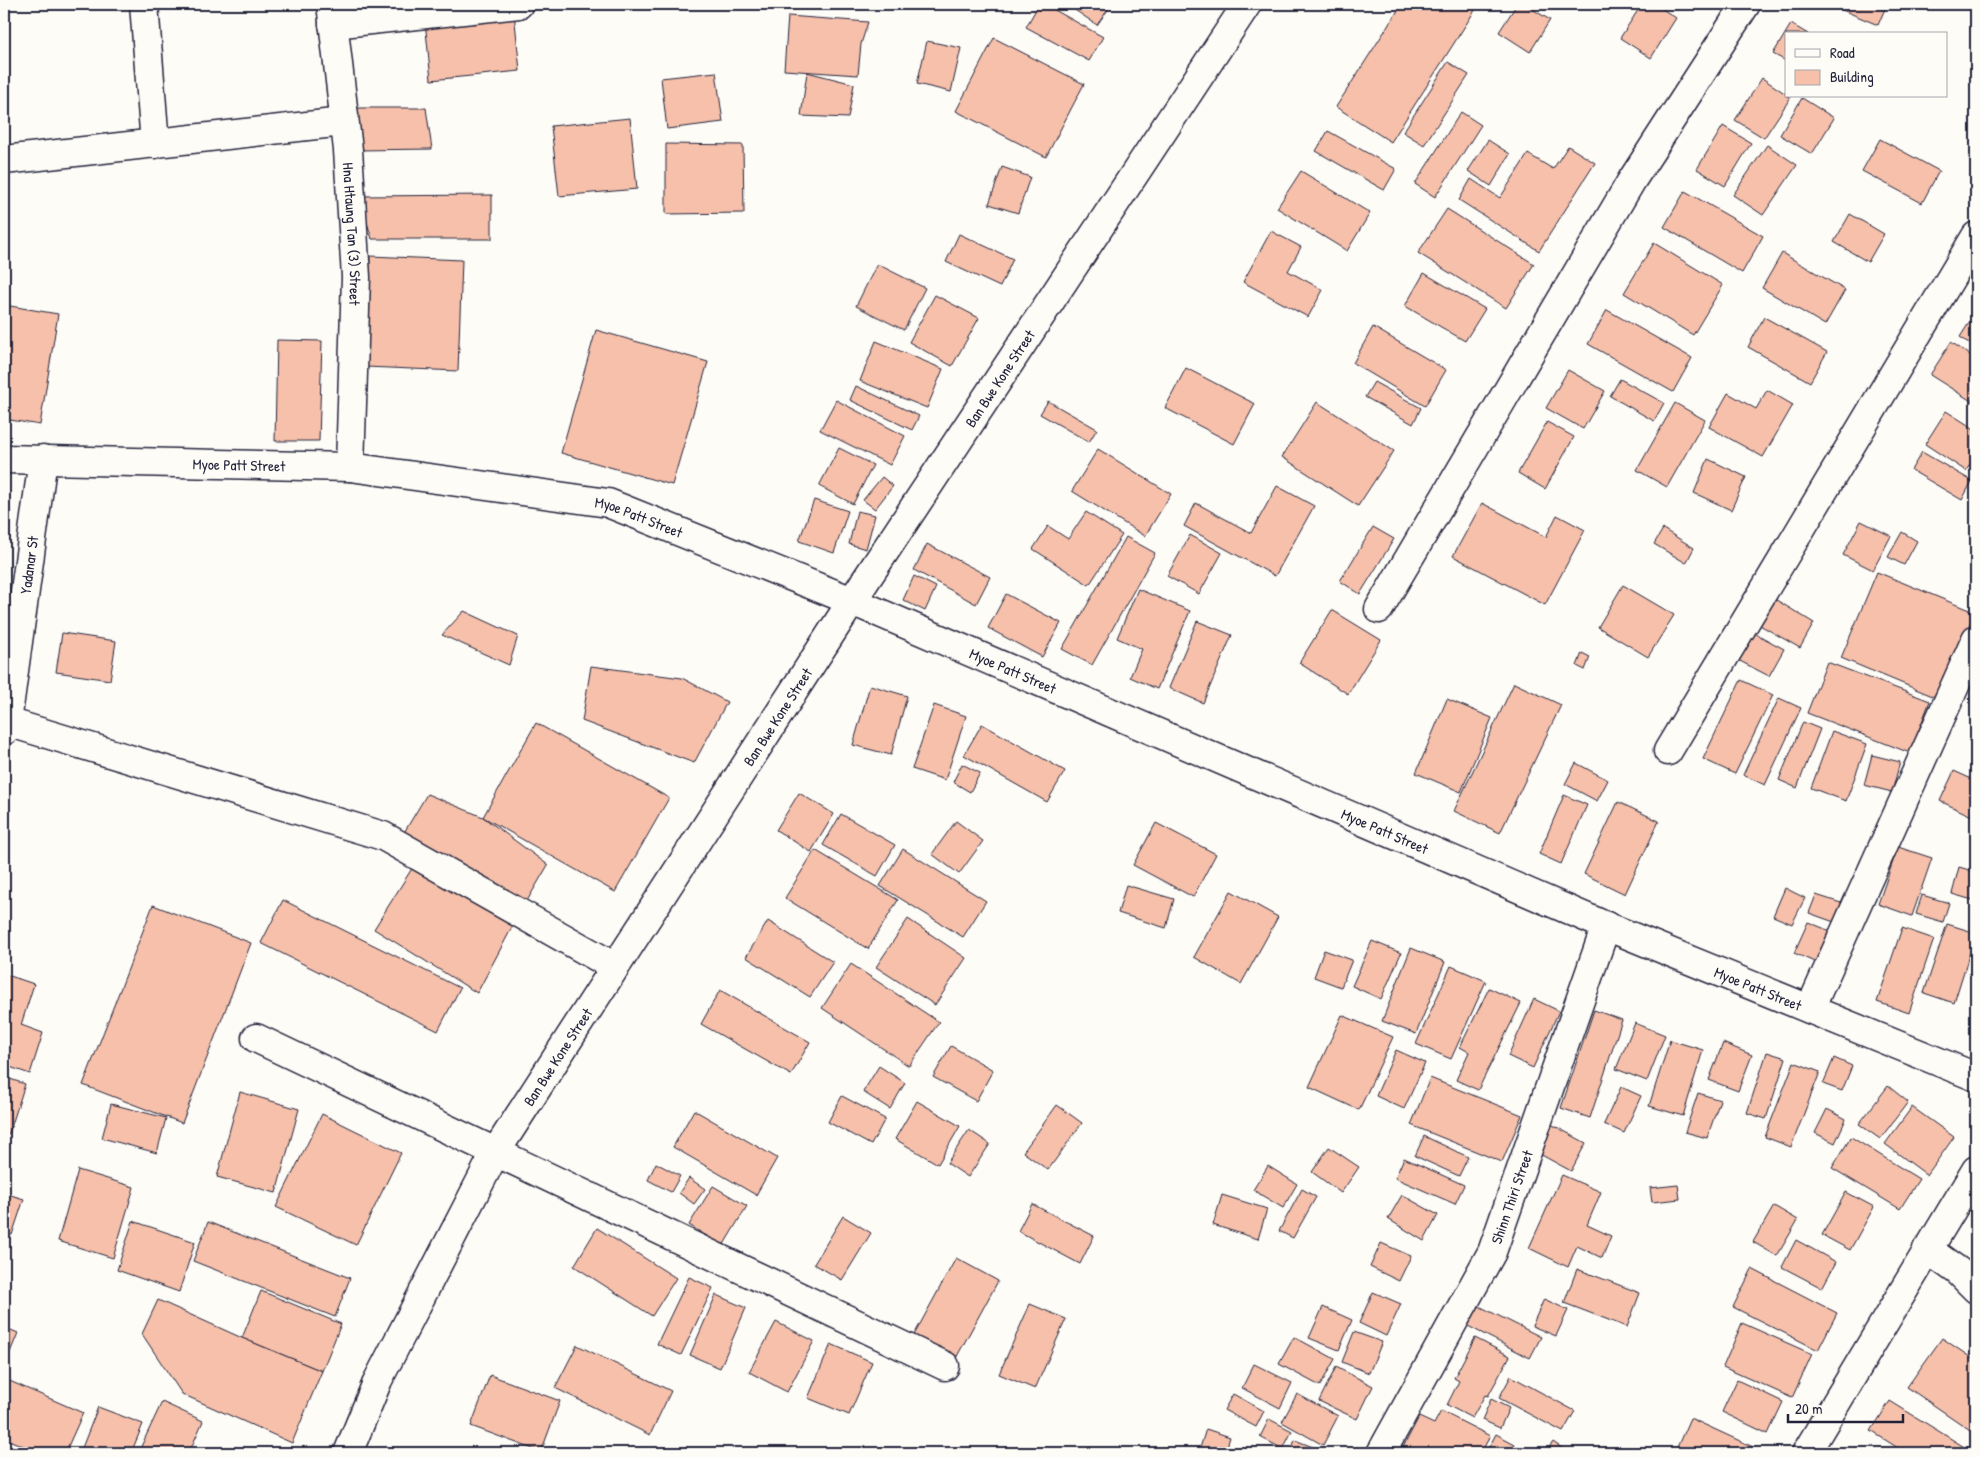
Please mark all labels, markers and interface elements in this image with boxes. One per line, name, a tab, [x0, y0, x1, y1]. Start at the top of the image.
legend	[1785, 32, 1948, 98]
text: Road	[1830, 42, 1855, 63]
text: Building	[1830, 66, 1874, 87]
street label: Hna Htaung Tan (3) Street	[338, 162, 366, 306]
street label: Ban Bwe Kone Street	[960, 325, 1040, 431]
street label: Myoe Patt Street	[192, 453, 286, 476]
street label: Myoe Patt Street	[594, 491, 687, 543]
street label: Yadanar St	[14, 534, 43, 595]
street label: Myoe Patt Street	[966, 642, 1061, 699]
street label: Ban Bwe Kone Street	[738, 663, 817, 770]
street label: Myoe Patt Street	[1338, 803, 1433, 859]
street label: Myoe Patt Street	[1711, 961, 1806, 1016]
street label: Ban Bwe Kone Street	[518, 1003, 597, 1110]
street label: Shinn Thiri Street	[1485, 1146, 1538, 1247]
scale bar	[1788, 1392, 1902, 1424]
text: 20 m	[1795, 1398, 1822, 1419]

